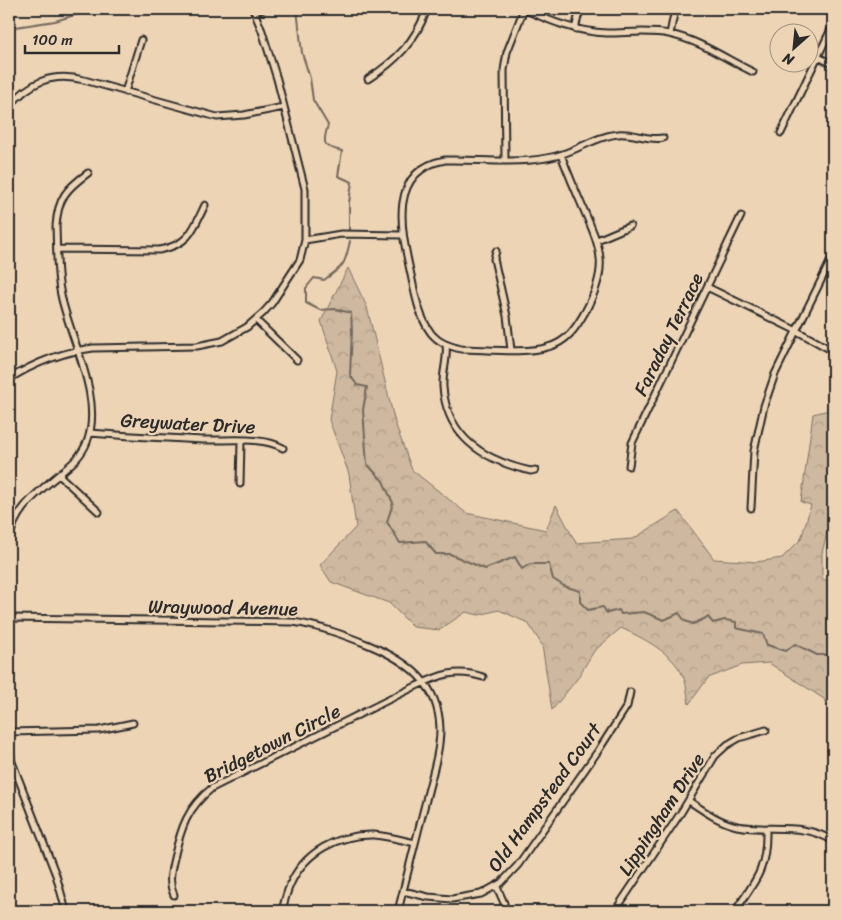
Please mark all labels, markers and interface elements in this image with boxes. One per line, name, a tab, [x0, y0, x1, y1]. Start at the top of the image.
scale bar	[25, 22, 119, 54]
north arrow	[770, 22, 820, 72]
text: 100 m	[32, 27, 73, 53]
text: N	[778, 46, 799, 73]
street label: Faraday Terrace	[624, 267, 713, 402]
street label: Greywater Drive	[120, 403, 257, 444]
street label: Wraywood Avenue	[148, 590, 298, 625]
street label: Bridgetown Circle	[198, 695, 347, 792]
street label: Old Hampstead Court	[479, 714, 611, 879]
street label: Lippingham Drive	[609, 746, 714, 882]

